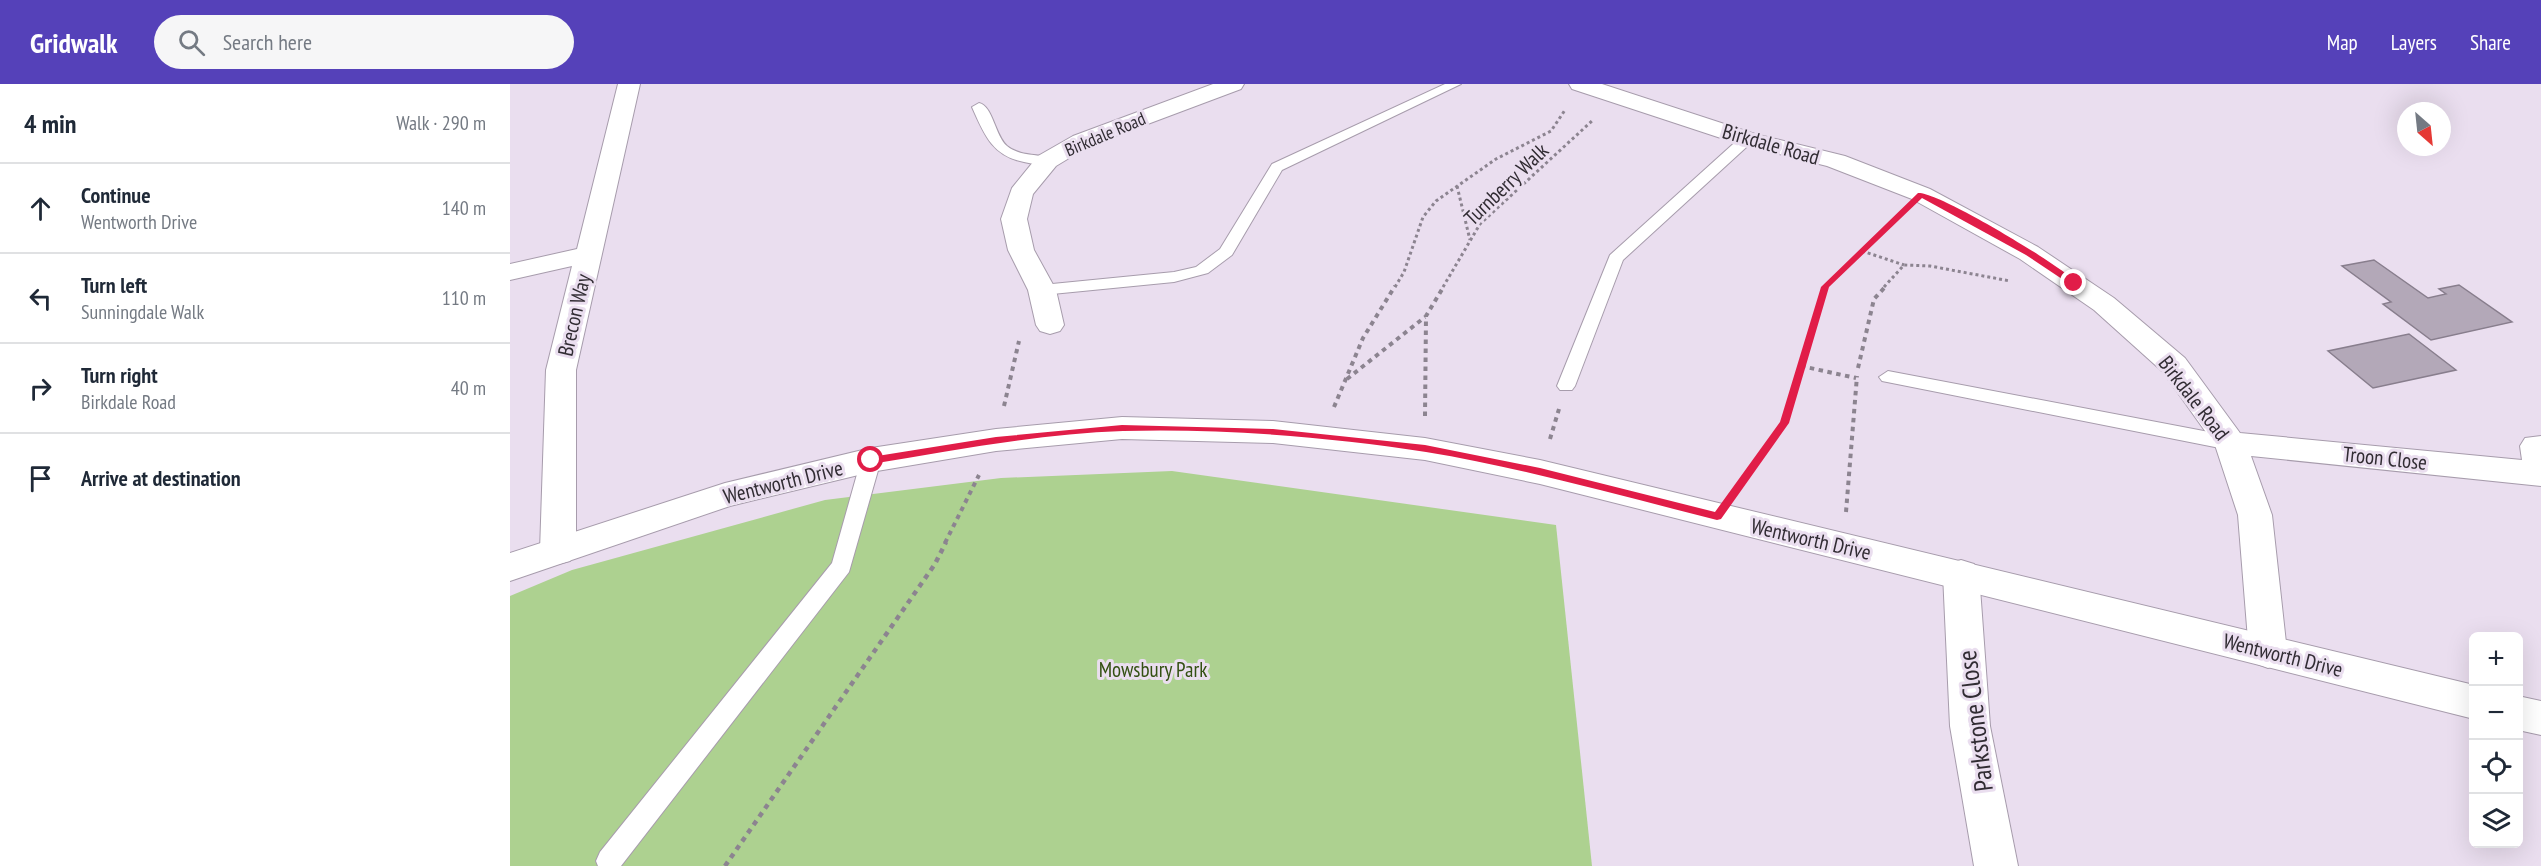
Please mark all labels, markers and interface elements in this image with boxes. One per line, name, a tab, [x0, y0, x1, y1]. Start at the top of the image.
search box	[154, 15, 574, 69]
text: Gridwalk	[30, 24, 118, 61]
icon: search	[175, 26, 208, 59]
text: Search here	[223, 28, 312, 56]
text: Map	[2327, 29, 2358, 56]
text: Layers	[2391, 29, 2437, 56]
text: Share	[2470, 29, 2511, 56]
north arrow	[2397, 102, 2451, 156]
text: 4 min	[24, 107, 77, 140]
street label: Birkdale Road	[1061, 107, 1149, 161]
text: Walk · 290 m	[396, 110, 486, 136]
street label: Birkdale Road	[1719, 117, 1823, 171]
street label: Turnberry Walk	[1458, 137, 1554, 231]
text: Continue	[81, 181, 151, 209]
icon: ahead	[24, 192, 57, 225]
text: 140 m	[442, 195, 486, 221]
text: Wentworth Drive	[81, 209, 197, 235]
route end	[2060, 269, 2086, 295]
text: Turn left	[81, 271, 147, 299]
street label: Brecon Way	[551, 271, 597, 359]
icon: left	[24, 282, 57, 315]
text: 110 m	[442, 285, 486, 311]
text: Sunningdale Walk	[81, 299, 204, 325]
street label: Birkdale Road	[2153, 350, 2235, 446]
text: Turn right	[81, 361, 158, 389]
icon: right	[24, 372, 57, 405]
text: 40 m	[451, 375, 486, 401]
text: Birkdale Road	[81, 389, 176, 415]
street label: Troon Close	[2342, 440, 2428, 476]
route start	[857, 446, 883, 472]
street label: Wentworth Drive	[720, 454, 846, 510]
icon: arrive	[24, 462, 57, 495]
text: Arrive at destination	[81, 464, 241, 492]
street label: Wentworth Drive	[1748, 512, 1874, 566]
street label: Wentworth Drive	[2220, 627, 2346, 683]
map controls	[2469, 632, 2523, 848]
button: +	[2469, 632, 2523, 686]
street label: Parkstone Close	[1950, 649, 2000, 793]
park label: Mowsbury Park	[1099, 656, 1207, 683]
button: −	[2469, 686, 2523, 740]
button: locate	[2469, 740, 2523, 794]
button: layers	[2469, 794, 2523, 848]

